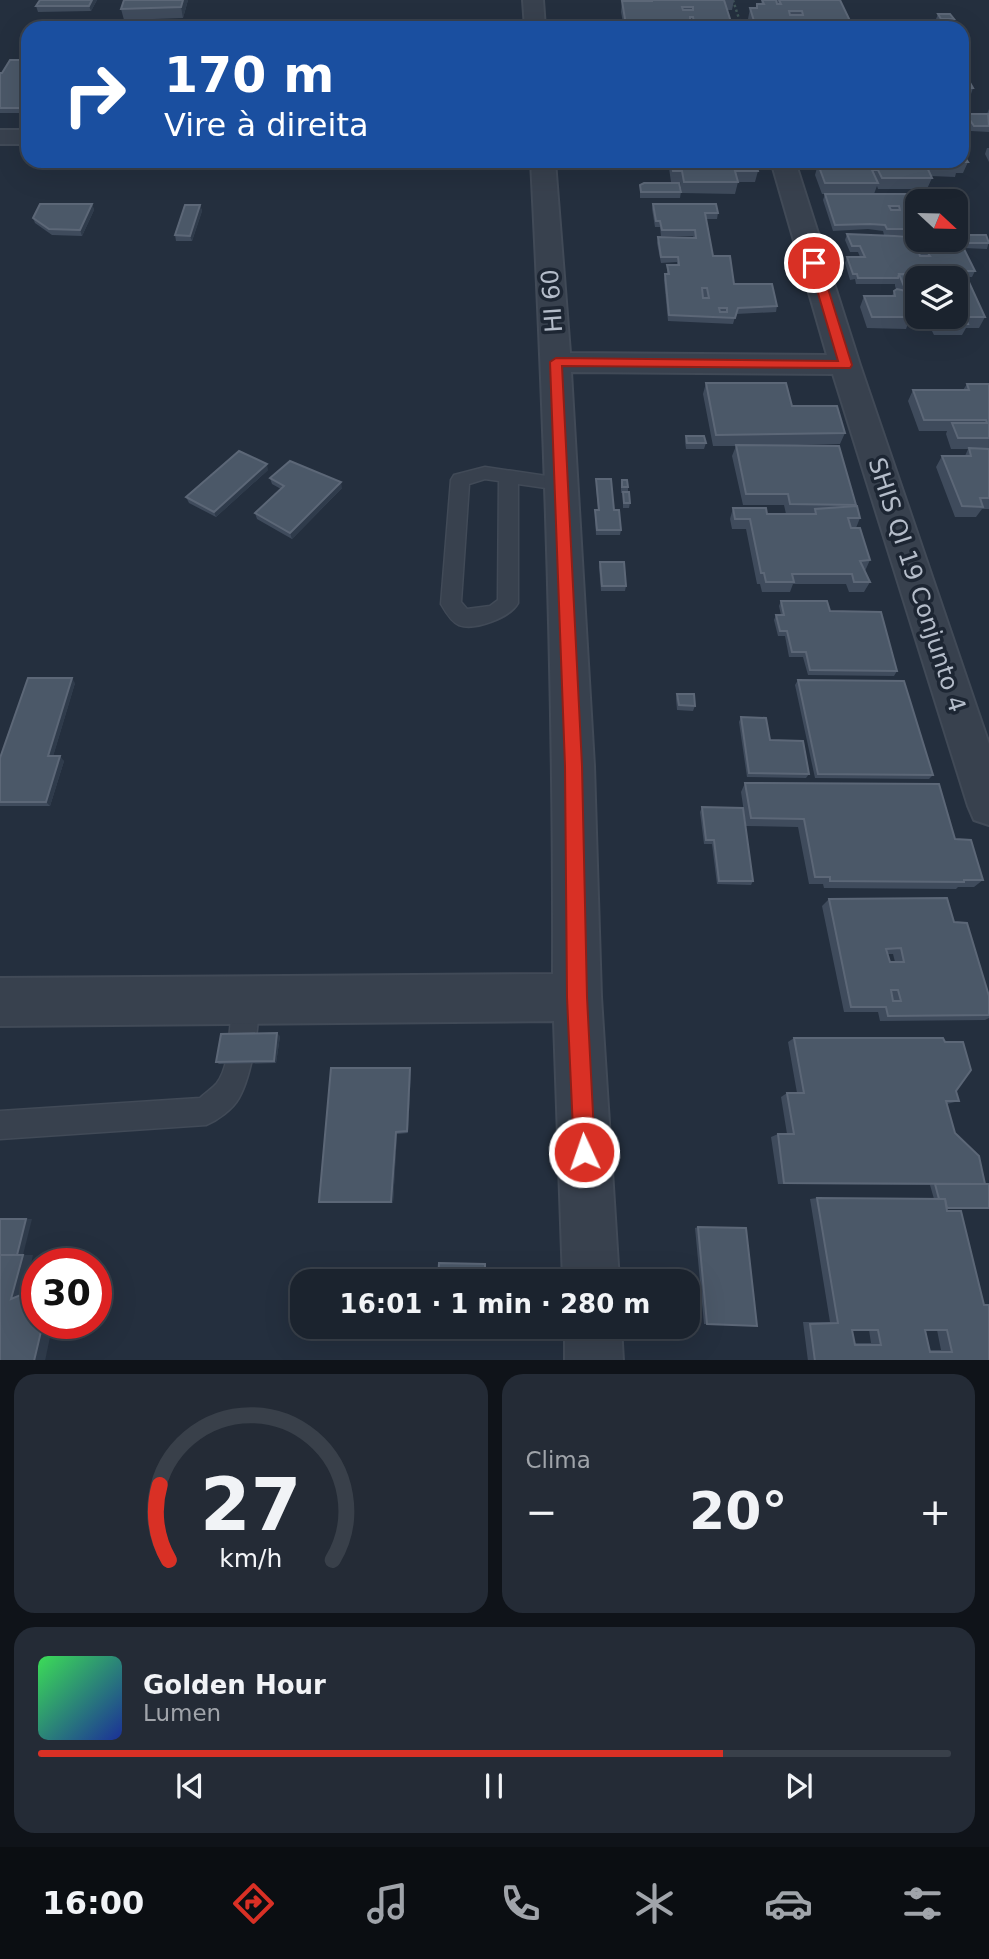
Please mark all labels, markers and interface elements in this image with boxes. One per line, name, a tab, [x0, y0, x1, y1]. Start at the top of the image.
text: 170 m	[164, 47, 334, 104]
icon: right	[49, 49, 140, 140]
text: Vire à direita	[164, 106, 369, 144]
north arrow	[905, 189, 968, 252]
map controls	[905, 189, 968, 329]
pin	[784, 233, 844, 293]
icon: arrive	[795, 244, 833, 282]
button: layers	[905, 266, 968, 329]
street label: HI 60	[536, 268, 568, 334]
street label: SHIS QI 19 Conjunto 4	[863, 454, 971, 716]
position arrow	[547, 1115, 621, 1189]
speed limit sign: 30	[21, 1248, 112, 1339]
text: 16:01 · 1 min · 280 m	[340, 1289, 650, 1319]
text: Clima	[526, 1447, 591, 1473]
text: 27	[200, 1462, 301, 1547]
text: 20°	[689, 1481, 787, 1541]
text: −	[526, 1490, 557, 1534]
text: +	[919, 1490, 951, 1534]
text: km/h	[219, 1543, 282, 1572]
text: Golden Hour	[143, 1670, 326, 1700]
text: Lumen	[143, 1700, 221, 1726]
icon: previous	[171, 1767, 209, 1805]
icon: pause	[475, 1767, 513, 1805]
icon: next	[780, 1767, 818, 1805]
icon: directions	[229, 1879, 278, 1928]
icon: music	[363, 1879, 412, 1928]
icon: phone	[496, 1879, 545, 1928]
icon: climate	[630, 1879, 679, 1928]
icon: car	[764, 1879, 813, 1928]
icon: filters	[898, 1879, 947, 1928]
text: 16:00	[42, 1884, 144, 1922]

